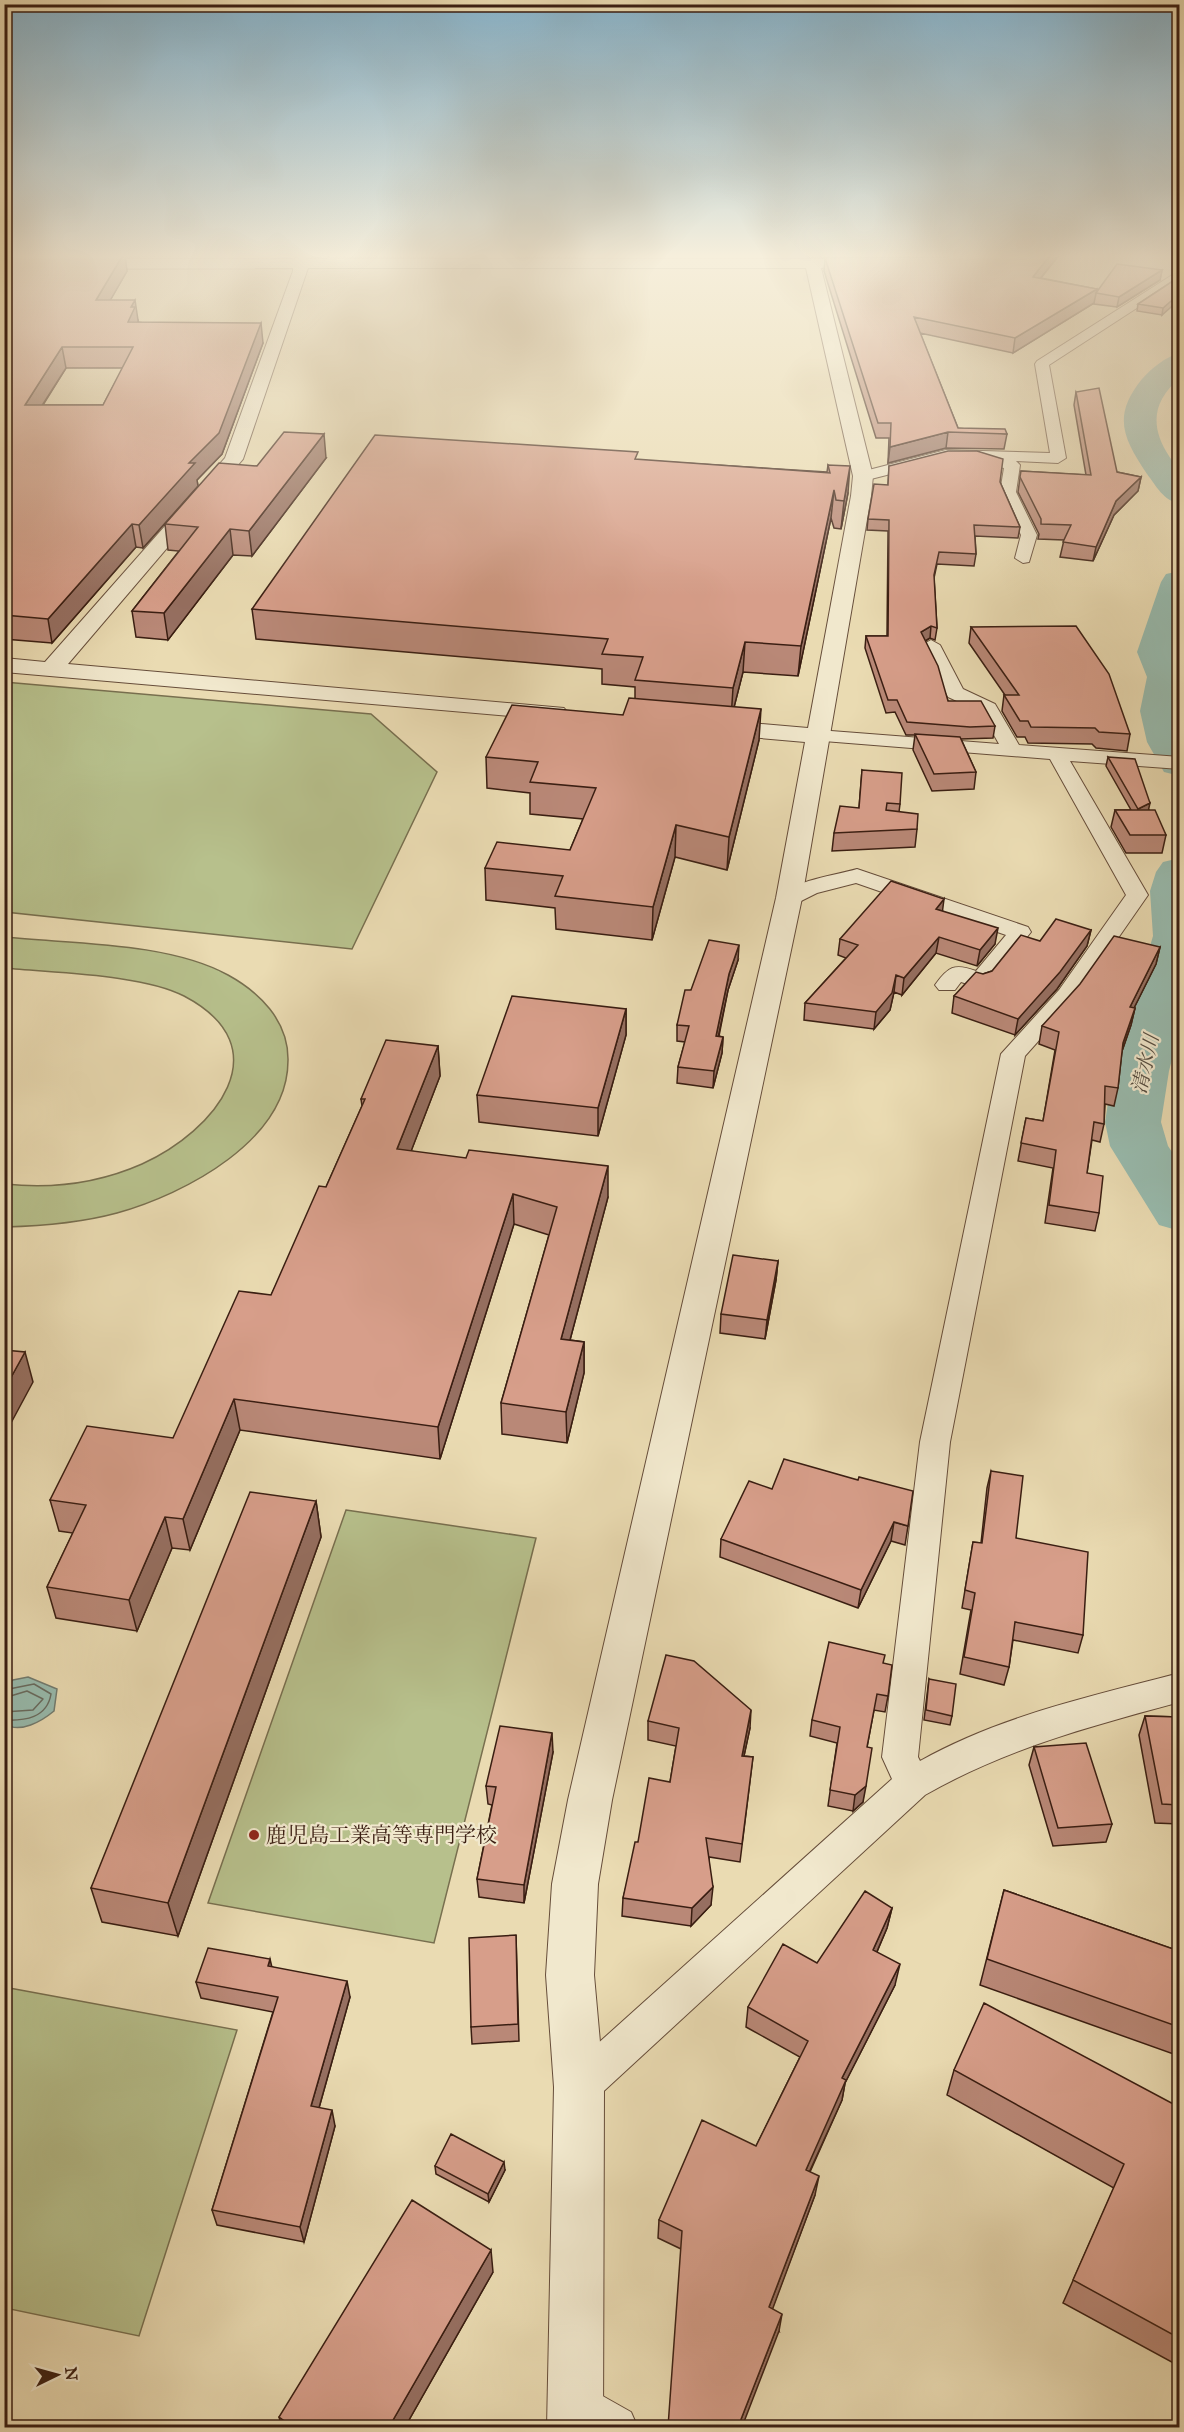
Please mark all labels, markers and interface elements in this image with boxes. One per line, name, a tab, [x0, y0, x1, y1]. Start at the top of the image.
water label: 清水川	[1127, 1030, 1164, 1096]
place label: 鹿児島工業高等専門学校	[266, 1822, 497, 1848]
marker: 鹿児島工業高等専門学校	[247, 1828, 261, 1842]
north arrow	[27, 2345, 87, 2405]
text: N	[61, 2366, 82, 2382]

